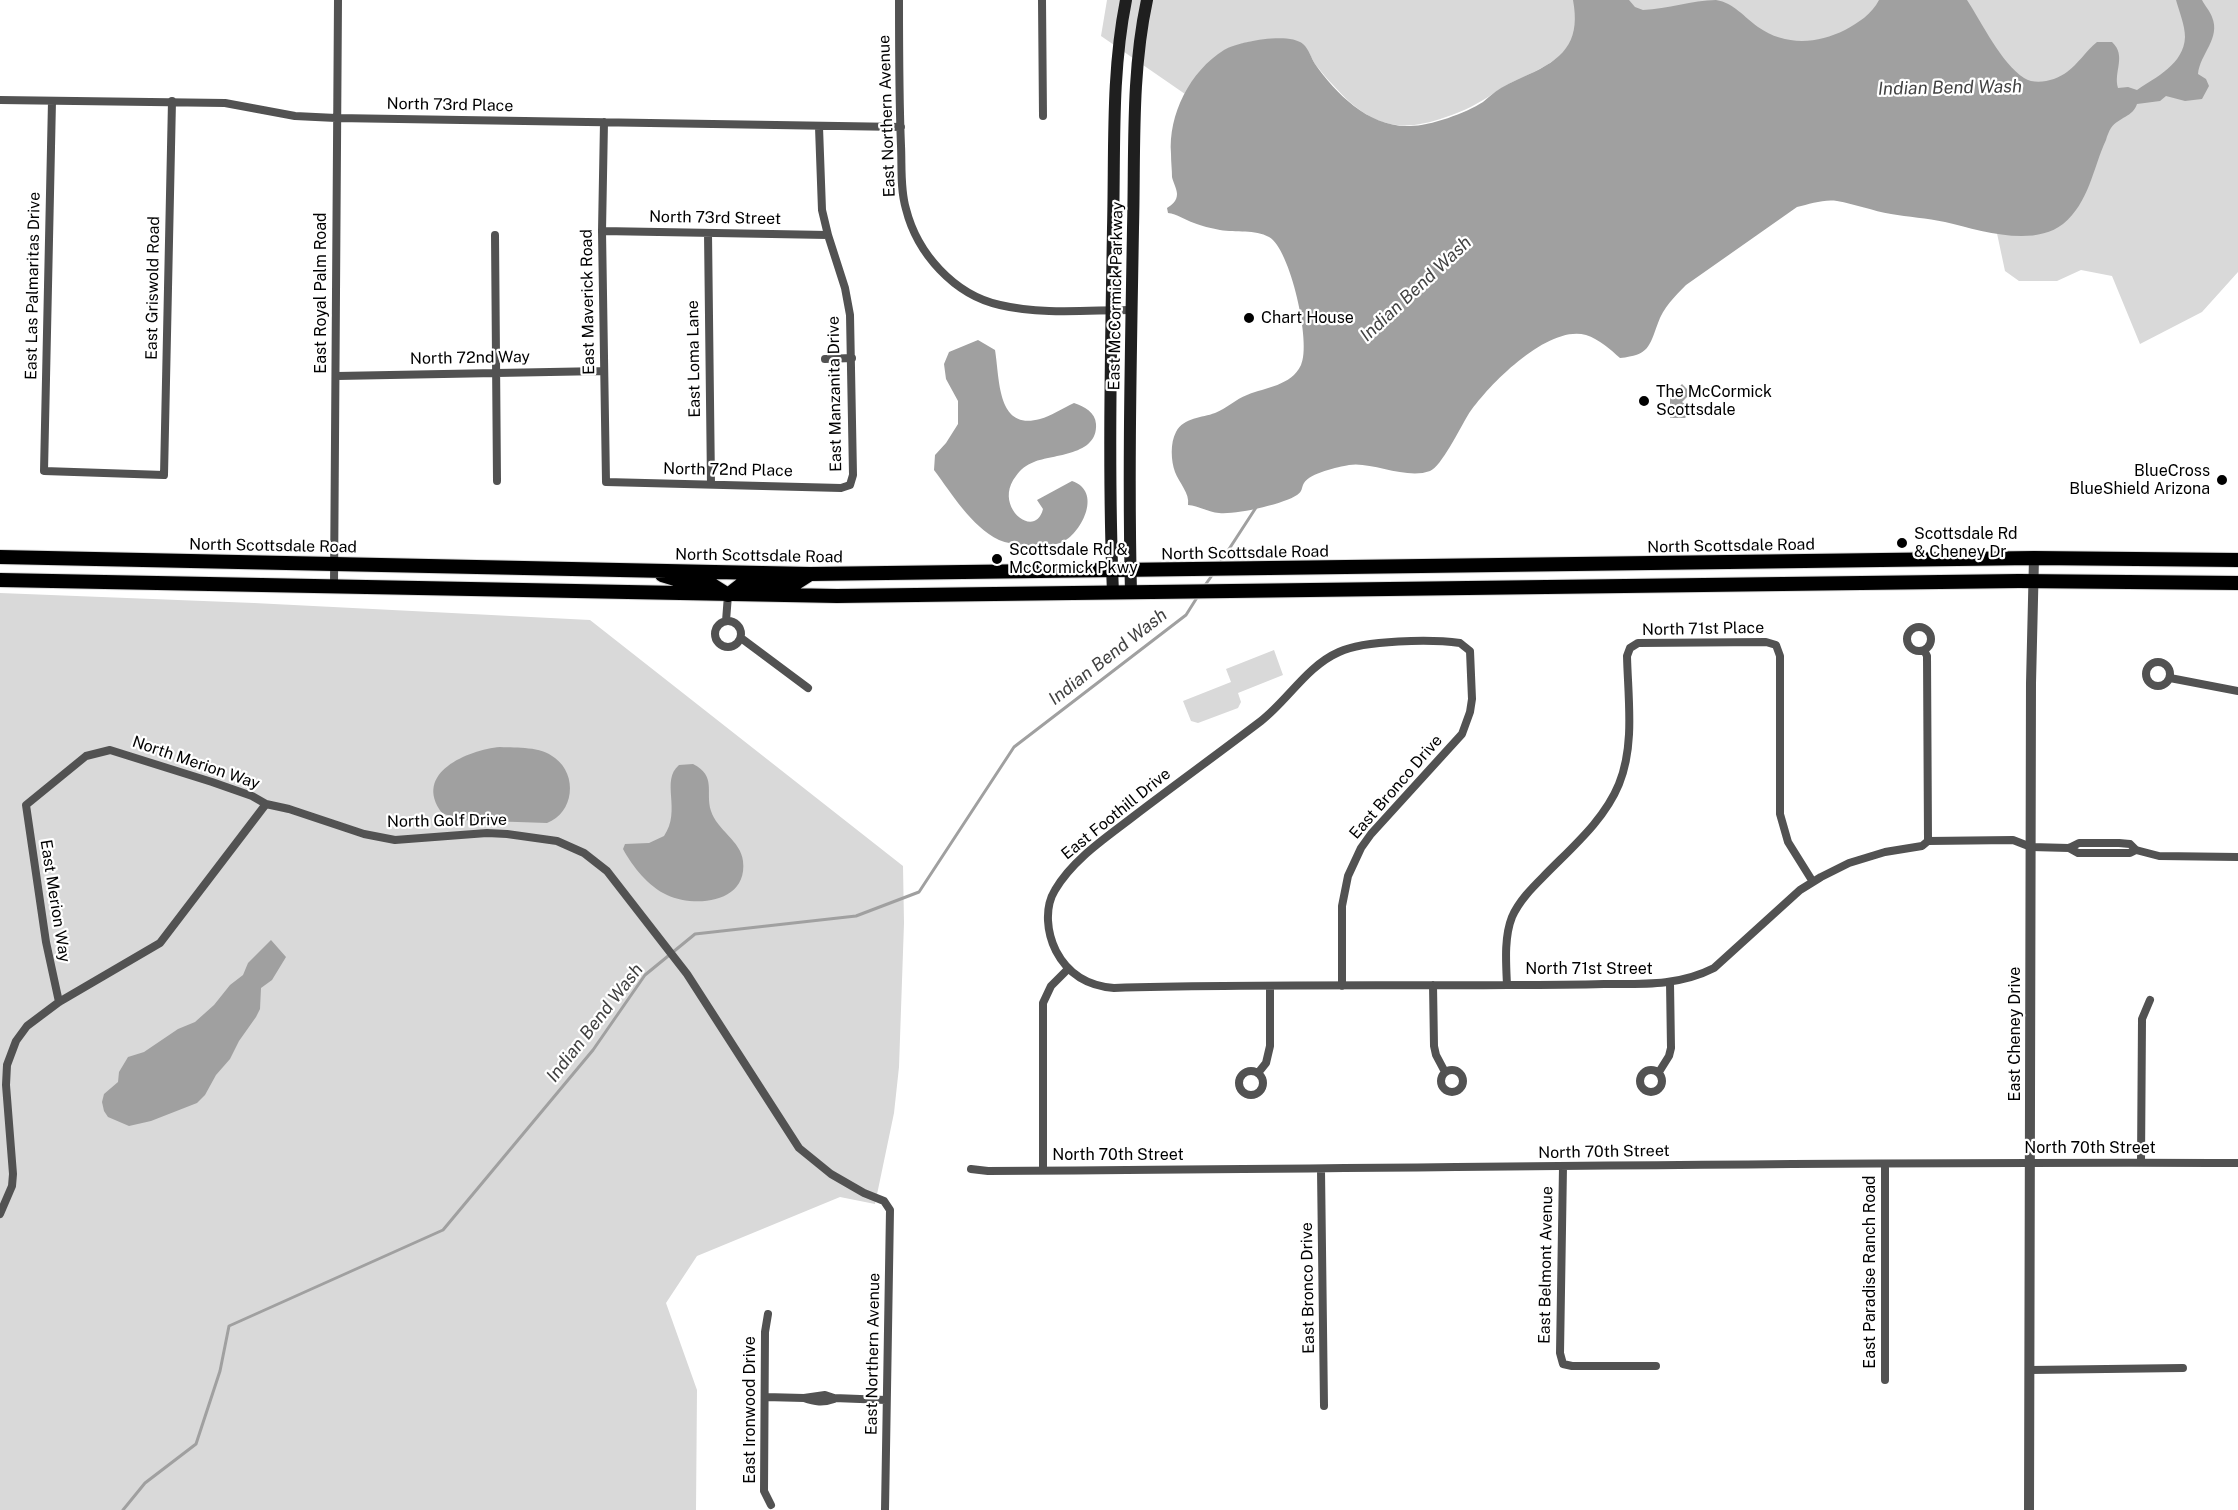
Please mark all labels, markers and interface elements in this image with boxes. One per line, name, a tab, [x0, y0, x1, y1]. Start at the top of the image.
street label: East Northern Avenue	[875, 34, 899, 198]
water label: Indian Bend Wash	[1878, 76, 2022, 100]
street label: North 73rd Place	[386, 94, 514, 116]
street label: East Las Palmaritas Drive	[22, 192, 44, 380]
street label: East McCormick Parkway	[1105, 201, 1127, 391]
street label: North 73rd Street	[649, 207, 781, 229]
street label: East Royal Palm Road	[311, 212, 331, 374]
street label: East Griswold Road	[142, 216, 164, 360]
street label: East Maverick Road	[577, 229, 599, 375]
water label: Indian Bend Wash	[1356, 232, 1476, 346]
street label: East Loma Lane	[683, 300, 705, 418]
place label: Chart House	[1261, 308, 1354, 328]
marker: Chart House	[1242, 311, 1256, 325]
street label: East Manzanita Drive	[824, 316, 846, 472]
street label: North 72nd Way	[410, 347, 530, 369]
place label: The McCormick Scottsdale	[1656, 382, 1772, 420]
marker: The McCormick Scottsdale	[1637, 394, 1651, 408]
street label: North 72nd Place	[663, 459, 793, 481]
place label: BlueCross BlueShield Arizona	[2069, 461, 2210, 499]
marker: BlueCross BlueShield Arizona	[2215, 473, 2229, 487]
place label: Scottsdale Rd & Cheney Dr	[1914, 524, 2018, 562]
street label: North Scottsdale Road	[189, 535, 357, 557]
street label: North Scottsdale Road	[1647, 535, 1815, 557]
marker: Scottsdale Rd & Cheney Dr	[1895, 536, 1909, 550]
place label: Scottsdale Rd & McCormick Pkwy	[1009, 540, 1138, 578]
street label: North Scottsdale Road	[1161, 542, 1329, 564]
street label: North Scottsdale Road	[675, 545, 843, 567]
marker: Scottsdale Rd & McCormick Pkwy	[990, 552, 1004, 566]
water label: Indian Bend Wash	[1045, 604, 1171, 710]
street label: North 71st Place	[1642, 618, 1764, 640]
street label: East Bronco Drive	[1346, 731, 1446, 843]
street label: North Merion Way	[130, 732, 262, 794]
street label: East Foothill Drive	[1058, 764, 1174, 864]
street label: North Golf Drive	[387, 810, 507, 832]
street label: East Merion Way	[36, 838, 74, 964]
street label: North 71st Street	[1525, 959, 1653, 979]
water label: Indian Bend Wash	[542, 960, 648, 1086]
street label: East Cheney Drive	[2005, 967, 2025, 1101]
street label: North 70th Street	[2024, 1138, 2156, 1158]
street label: North 70th Street	[1538, 1141, 1670, 1163]
street label: North 70th Street	[1052, 1145, 1184, 1165]
street label: East Paradise Ranch Road	[1860, 1175, 1880, 1369]
street label: East Belmont Avenue	[1535, 1186, 1557, 1344]
street label: East Bronco Drive	[1297, 1222, 1319, 1354]
street label: East Northern Avenue	[862, 1273, 884, 1435]
street label: East Ironwood Drive	[740, 1336, 760, 1484]

